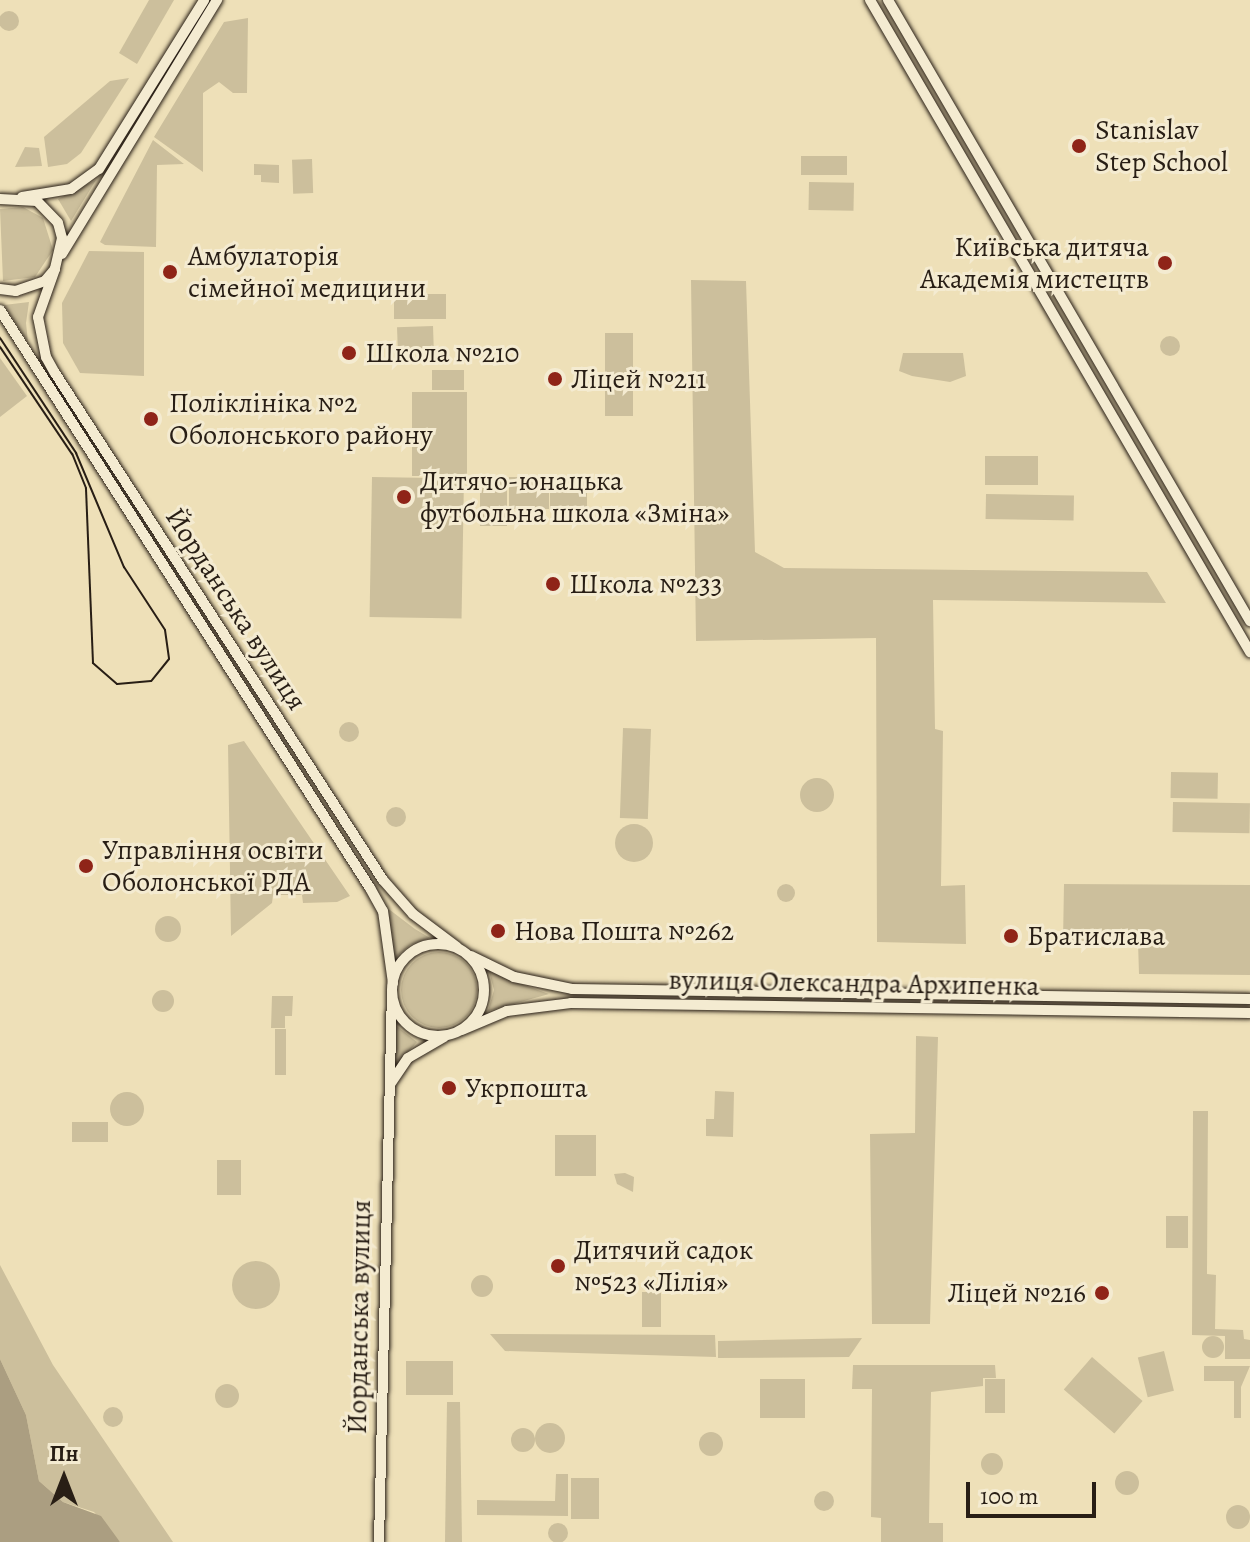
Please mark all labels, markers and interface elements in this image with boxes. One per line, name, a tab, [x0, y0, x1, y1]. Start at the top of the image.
place label: Stanislav Step School	[1095, 113, 1228, 179]
marker: Stanislav Step School	[1070, 137, 1088, 155]
place label: Київська дитяча Академія мистецтв	[920, 230, 1149, 296]
place label: Амбулаторія сімейної медицини	[188, 239, 426, 305]
marker: Київська дитяча Академія мистецтв	[1156, 254, 1174, 272]
marker: Амбулаторія сімейної медицини	[159, 261, 181, 283]
place label: Школа №210	[365, 336, 520, 370]
marker: Школа №210	[340, 344, 358, 362]
place label: Ліцей №211	[571, 362, 706, 396]
marker: Ліцей №211	[546, 370, 564, 388]
place label: Поліклініка №2 Оболонського району	[169, 386, 433, 452]
marker: Поліклініка №2 Оболонського району	[140, 408, 162, 430]
place label: Дитячо-юнацька футбольна школа «Зміна»	[420, 464, 729, 530]
marker: Дитячо-юнацька футбольна школа «Зміна»	[395, 488, 413, 506]
street label: Йорданська вулиця	[158, 501, 314, 717]
place label: Школа №233	[569, 567, 722, 601]
marker: Школа №233	[544, 575, 562, 593]
place label: Управління освіти Оболонської РДА	[102, 833, 324, 899]
marker: Управління освіти Оболонської РДА	[77, 857, 95, 875]
place label: Нова Пошта №262	[514, 914, 734, 948]
place label: Братислава	[1027, 919, 1165, 953]
marker: Нова Пошта №262	[489, 922, 507, 940]
marker: Братислава	[1002, 927, 1020, 945]
street label: вулиця Олександра Архипенка	[668, 963, 1040, 1003]
place label: Укрпошта	[465, 1071, 588, 1105]
marker: Укрпошта	[440, 1079, 458, 1097]
street label: Йорданська вулиця	[340, 1199, 378, 1435]
place label: Дитячий садок №523 «Лілія»	[574, 1233, 753, 1299]
marker: Дитячий садок №523 «Лілія»	[549, 1257, 567, 1275]
place label: Ліцей №216	[947, 1276, 1086, 1310]
marker: Ліцей №216	[1093, 1284, 1111, 1302]
north arrow	[24, 1438, 104, 1518]
text: Пн	[50, 1439, 78, 1469]
scale bar	[970, 1466, 1100, 1516]
text: 100 m	[980, 1480, 1039, 1512]

